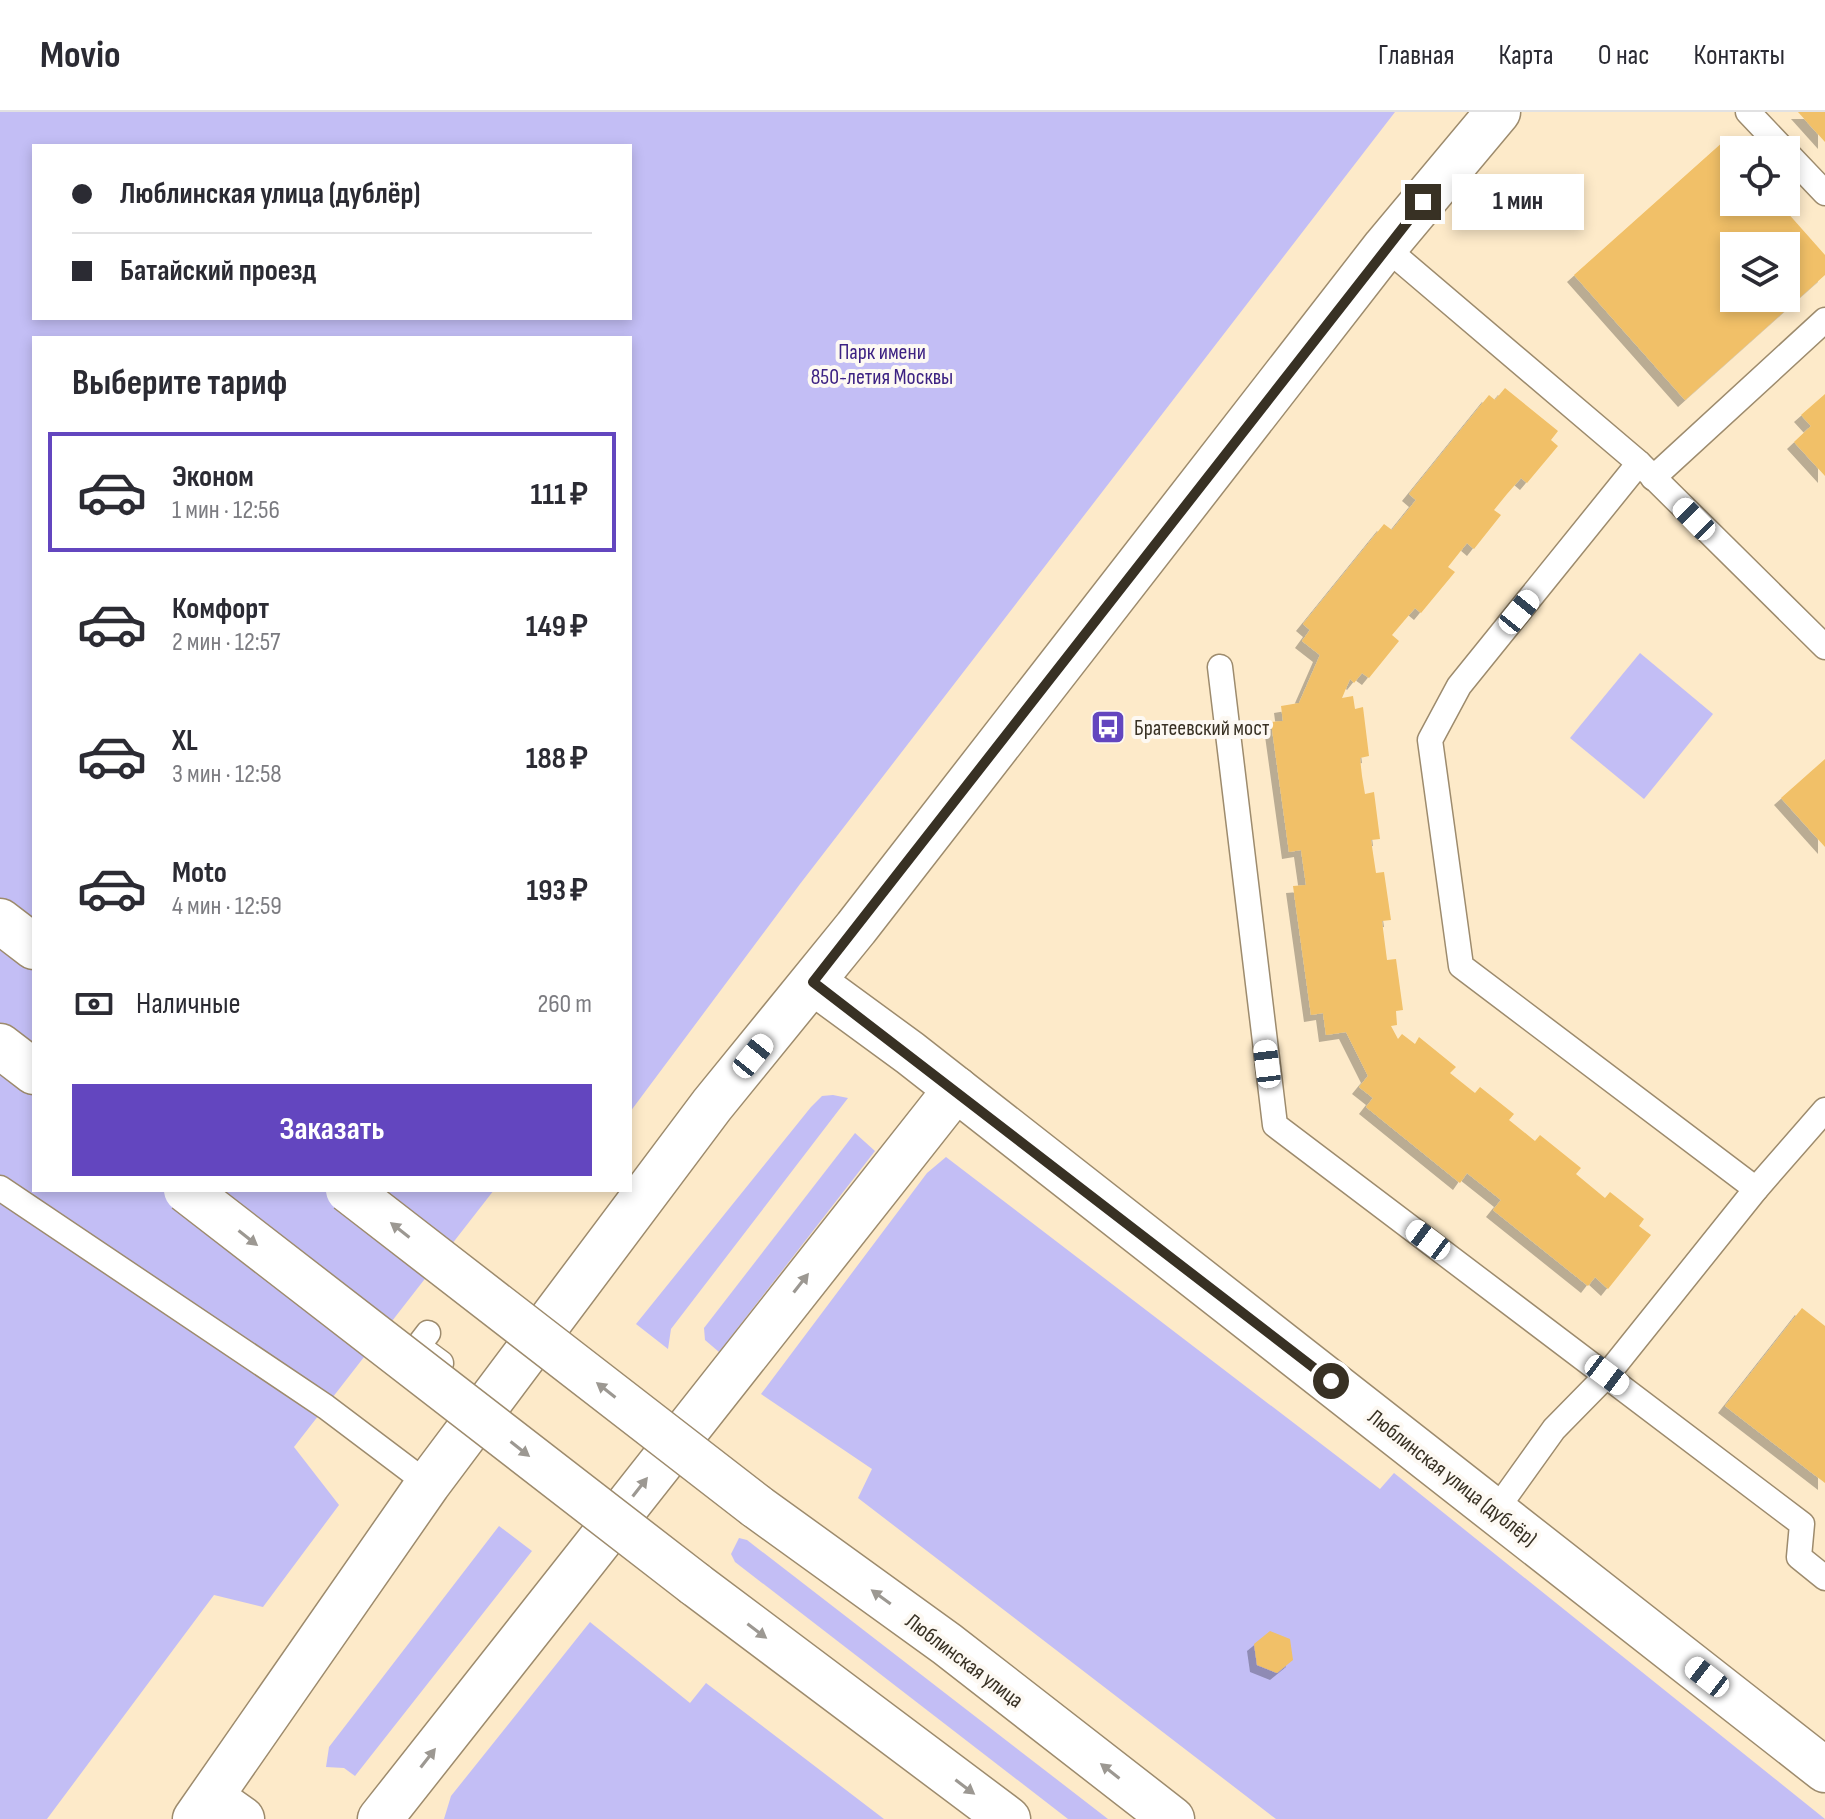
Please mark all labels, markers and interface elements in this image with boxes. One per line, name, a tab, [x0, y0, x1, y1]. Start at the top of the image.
text: Movio	[40, 33, 120, 78]
text: Главная	[1378, 39, 1454, 72]
text: Карта	[1498, 39, 1554, 72]
text: О нас	[1598, 39, 1650, 72]
text: Контакты	[1694, 39, 1785, 72]
map controls	[1720, 136, 1800, 312]
button: locate	[1720, 136, 1800, 216]
callout: 1 мин	[1451, 174, 1583, 230]
text: Люблинская улица (дублёр)	[120, 176, 420, 212]
route end	[1405, 184, 1441, 220]
text: 1 мин	[1493, 186, 1543, 217]
button: layers	[1720, 232, 1800, 312]
text: Батайский проезд	[120, 253, 316, 289]
park label: Парк имени 850-летия Москвы	[811, 339, 953, 391]
text: Выберите тариф	[72, 362, 287, 405]
icon: car	[76, 456, 148, 528]
text: Эконом	[172, 459, 254, 495]
text: 111 ₽	[531, 477, 588, 513]
car	[1669, 494, 1719, 544]
text: 1 мин · 12:56	[172, 495, 280, 526]
car	[1495, 586, 1543, 638]
icon: car	[76, 588, 148, 660]
text: Комфорт	[172, 591, 269, 627]
text: 149 ₽	[526, 609, 588, 645]
text: 2 мин · 12:57	[172, 627, 280, 658]
bus stop icon: Братеевский мост	[1089, 708, 1127, 746]
place label: Братеевский мост	[1134, 715, 1270, 742]
icon: car	[76, 720, 148, 792]
text: XL	[172, 723, 198, 759]
text: 188 ₽	[526, 741, 588, 777]
text: 3 мин · 12:58	[172, 759, 282, 790]
icon: car	[76, 852, 148, 924]
text: Moto	[172, 855, 227, 891]
text: 193 ₽	[526, 873, 588, 909]
text: 4 мин · 12:59	[172, 891, 282, 922]
icon: cash	[72, 982, 116, 1026]
text: Наличные	[136, 986, 241, 1022]
text: 260 m	[537, 989, 592, 1020]
car	[729, 1030, 777, 1082]
car	[1252, 1039, 1282, 1089]
button: Заказать	[72, 1084, 592, 1176]
car	[1402, 1216, 1454, 1264]
one-way arrow	[390, 1223, 410, 1239]
one-way arrow	[238, 1229, 258, 1245]
one-way arrow	[792, 1273, 808, 1293]
car	[1581, 1351, 1633, 1399]
route start	[1313, 1363, 1349, 1399]
one-way arrow	[596, 1382, 616, 1398]
street label: Люблинская улица (дублёр)	[1362, 1404, 1542, 1553]
one-way arrow	[510, 1440, 530, 1456]
one-way arrow	[631, 1477, 648, 1497]
one-way arrow	[871, 1589, 891, 1605]
street label: Люблинская улица	[900, 1608, 1028, 1714]
one-way arrow	[747, 1623, 767, 1639]
car	[1681, 1653, 1733, 1701]
one-way arrow	[419, 1748, 435, 1768]
one-way arrow	[1100, 1764, 1120, 1780]
one-way arrow	[954, 1779, 976, 1795]

